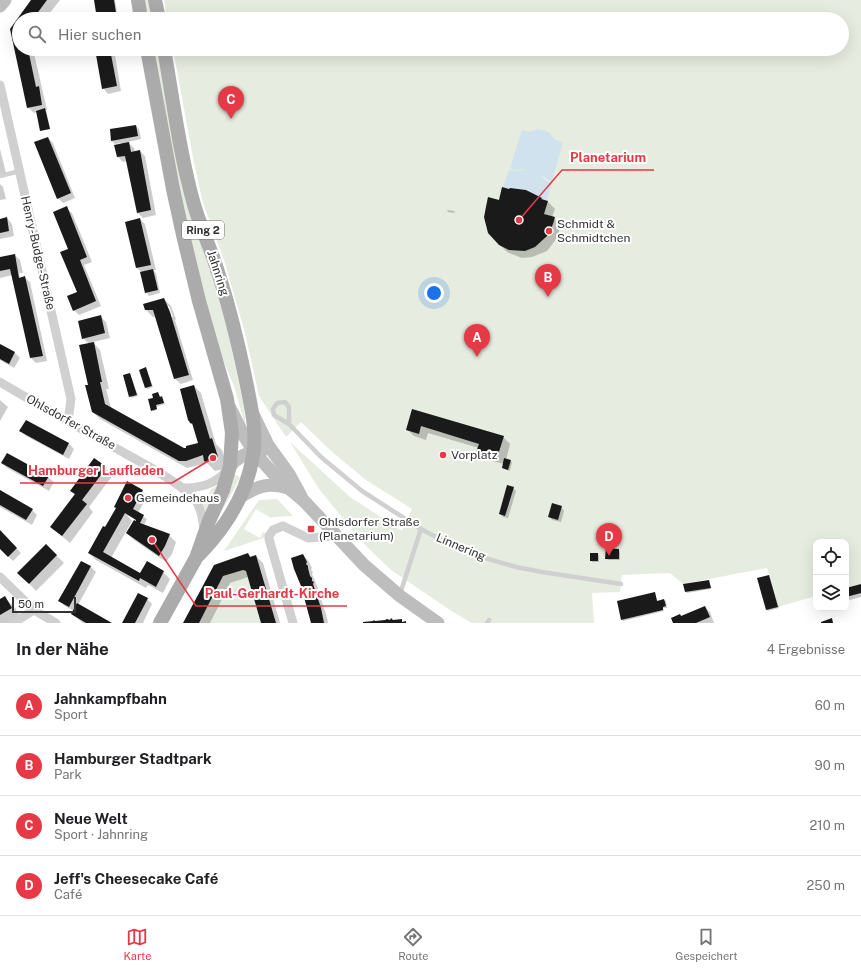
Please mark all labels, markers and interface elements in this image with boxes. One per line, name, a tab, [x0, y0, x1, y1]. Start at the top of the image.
search box	[12, 12, 849, 56]
icon: search	[26, 23, 48, 45]
text: Hier suchen	[58, 26, 141, 43]
pin: C	[218, 86, 244, 119]
callout: Planetarium	[562, 145, 654, 170]
text: Planetarium	[570, 150, 646, 165]
street label: Henry-Budge-Straße	[18, 195, 58, 312]
place label: Schmidt & Schmidtchen	[557, 217, 631, 245]
road number: Ring 2	[182, 221, 224, 239]
marker: Schmidt & Schmidtchen	[544, 226, 554, 236]
street label: Jahnring	[204, 248, 232, 298]
pin: B	[535, 264, 561, 297]
your location	[424, 283, 444, 303]
pin: A	[464, 324, 490, 357]
street label: Ohlsdorfer Straße	[24, 392, 118, 453]
place label: Vorplatz	[451, 448, 498, 462]
marker: Vorplatz	[438, 450, 448, 460]
callout: Hamburger Laufladen	[20, 458, 172, 483]
text: Hamburger Laufladen	[28, 463, 164, 478]
place label: Gemeindehaus	[136, 491, 219, 505]
marker: Gemeindehaus	[123, 493, 133, 503]
place label: Ohlsdorfer Straße (Planetarium)	[319, 515, 420, 543]
pin: D	[596, 523, 622, 556]
marker: Ohlsdorfer Straße (Planetarium)	[306, 524, 316, 534]
street label: Linnering	[434, 530, 488, 564]
map controls	[813, 539, 849, 611]
button: locate	[813, 539, 849, 575]
button: layers	[813, 575, 849, 611]
callout: Paul-Gerhardt-Kirche	[196, 581, 347, 606]
text: Paul-Gerhardt-Kirche	[205, 586, 339, 601]
scale bar	[12, 595, 76, 614]
text: 50 m	[18, 598, 44, 610]
text: In der Nähe	[16, 639, 109, 659]
text: 4 Ergebnisse	[767, 642, 845, 657]
text: Jahnkampfbahn	[54, 690, 167, 707]
text: A	[24, 698, 34, 713]
text: 60 m	[815, 698, 845, 713]
text: Sport	[54, 707, 88, 722]
text: Hamburger Stadtpark	[54, 750, 212, 767]
text: B	[25, 758, 33, 773]
text: 90 m	[815, 758, 845, 773]
text: Park	[54, 767, 82, 782]
text: Neue Welt	[54, 810, 128, 827]
text: C	[24, 818, 34, 833]
text: 210 m	[810, 818, 845, 833]
text: Sport · Jahnring	[54, 827, 148, 842]
text: Jeff's Cheesecake Café	[54, 870, 218, 887]
text: D	[24, 878, 34, 893]
text: 250 m	[807, 878, 845, 893]
text: Café	[54, 887, 82, 902]
tab: Karte	[123, 926, 151, 962]
tab: Route	[398, 926, 428, 962]
tab: Gespeichert	[675, 926, 738, 962]

